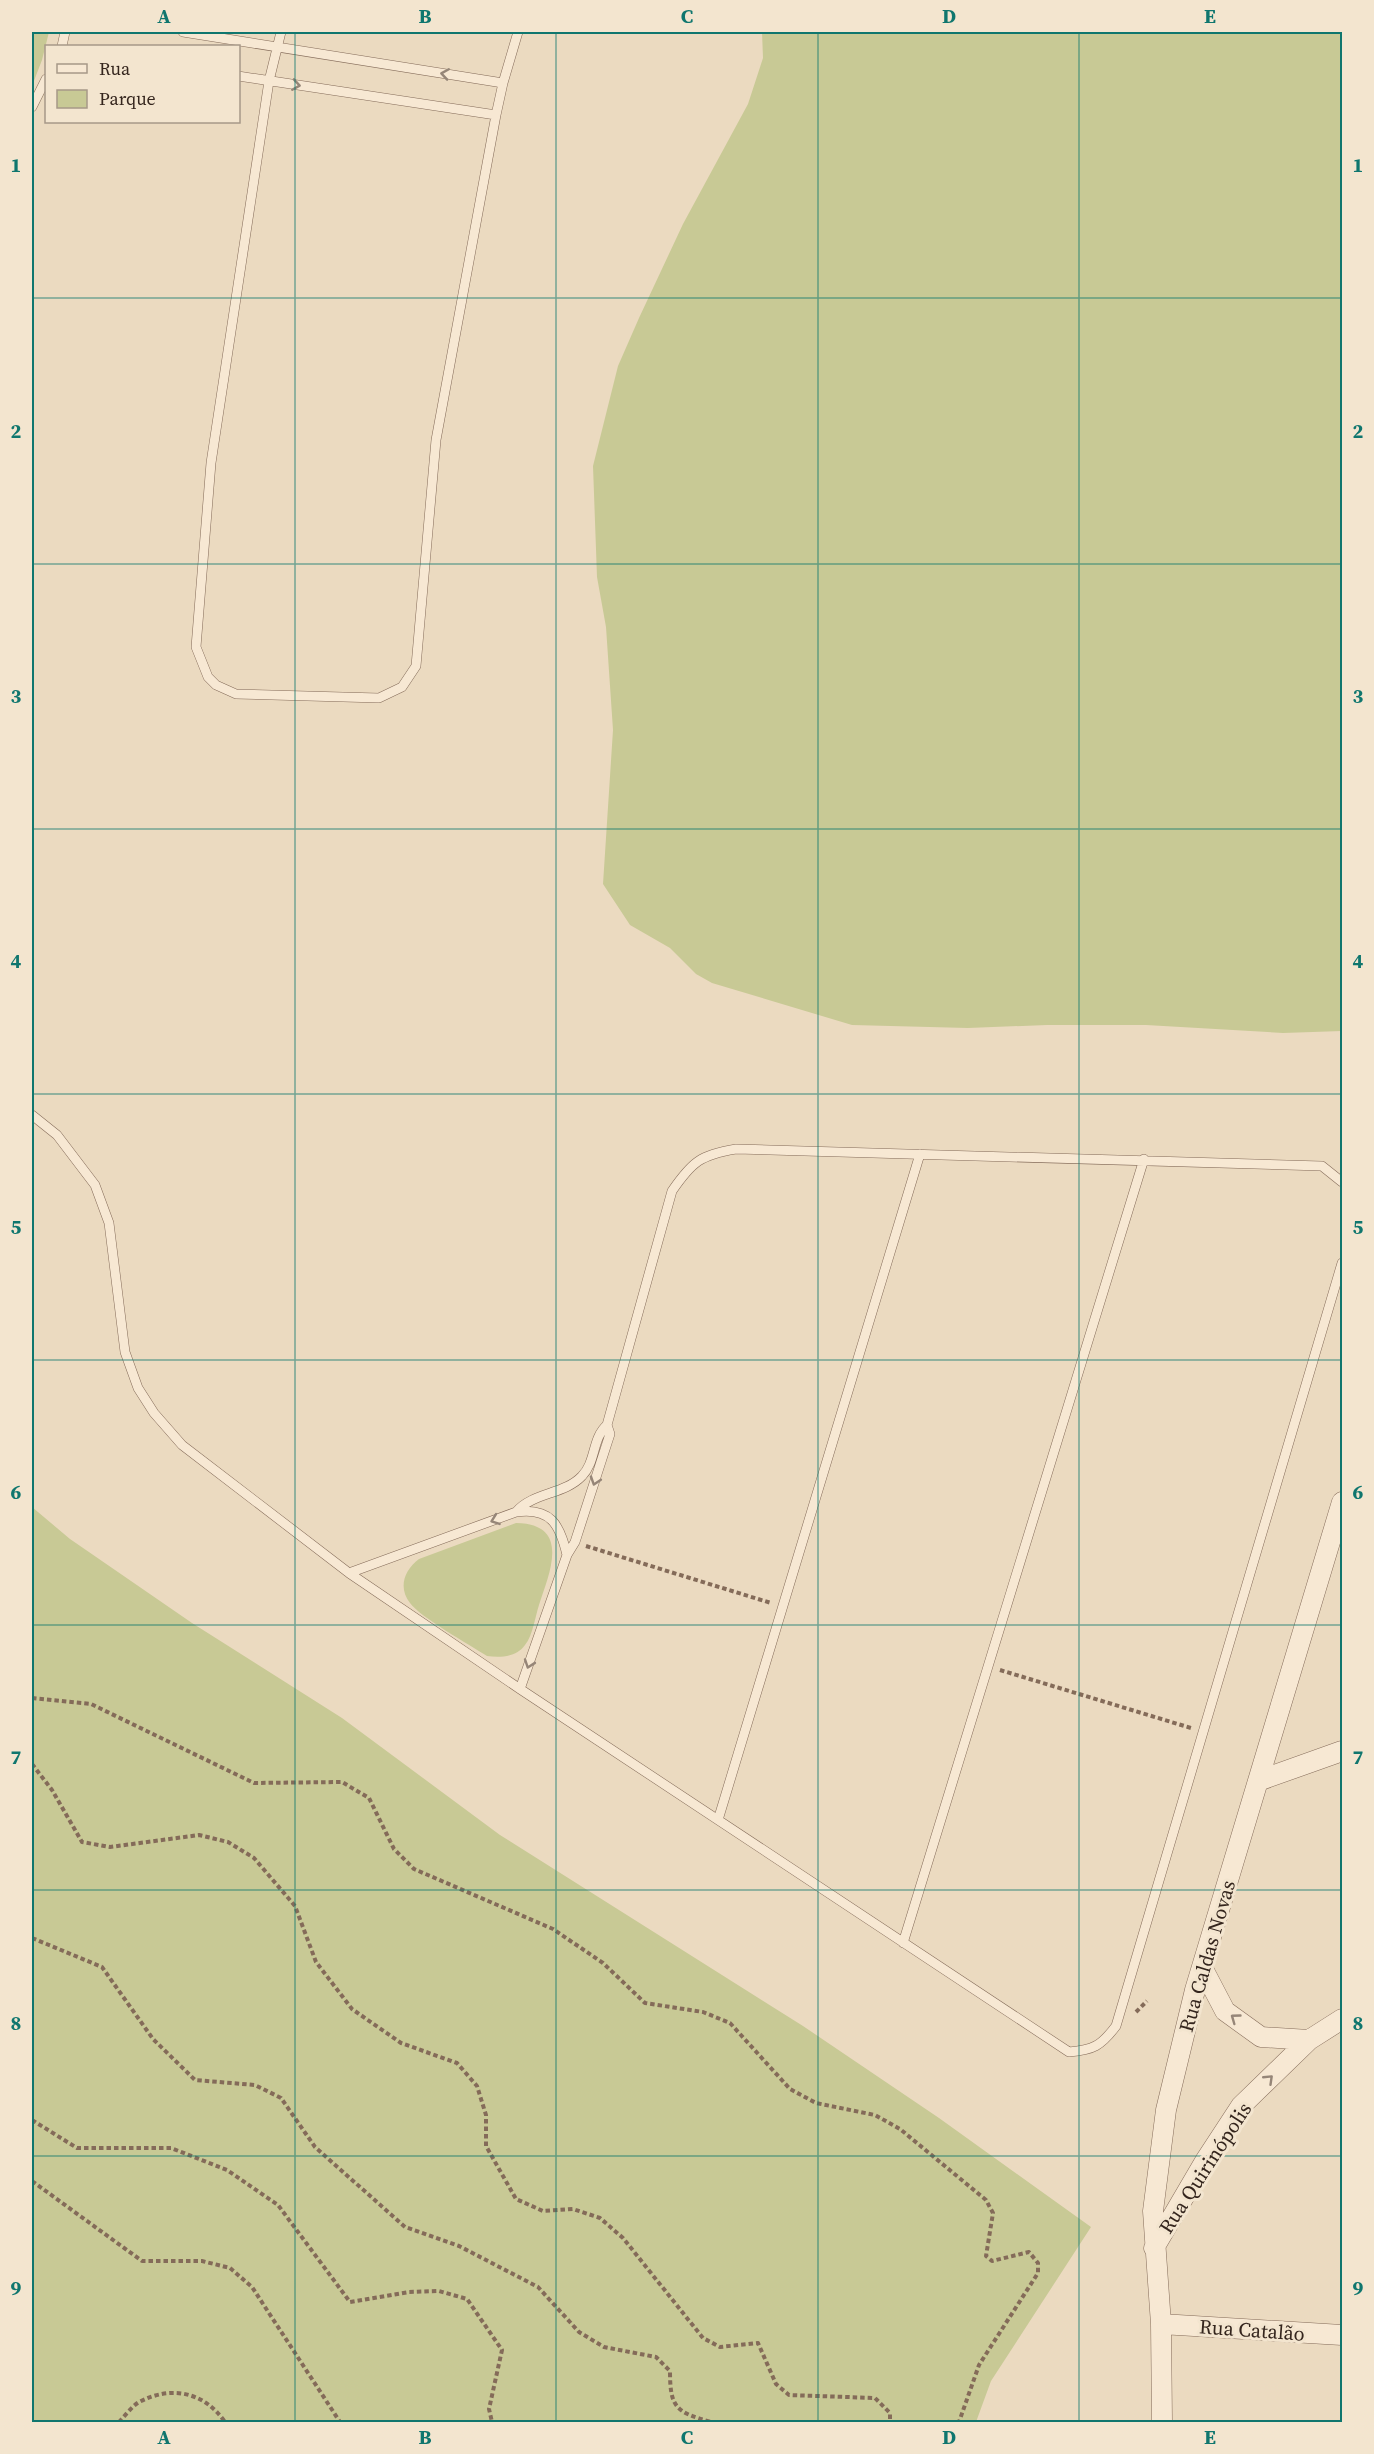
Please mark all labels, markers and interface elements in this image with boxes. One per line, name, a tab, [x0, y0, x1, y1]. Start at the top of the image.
text: A	[157, 2, 171, 30]
text: B	[418, 2, 432, 30]
text: C	[681, 2, 693, 30]
text: D	[942, 2, 956, 30]
text: E	[1204, 2, 1216, 30]
legend	[45, 45, 240, 123]
text: Rua	[99, 56, 131, 81]
one-way arrow	[440, 68, 450, 81]
one-way arrow	[292, 78, 301, 90]
text: Parque	[99, 86, 156, 111]
text: 1	[11, 151, 21, 179]
text: 1	[1353, 151, 1363, 179]
text: 2	[11, 417, 22, 445]
text: 2	[1353, 417, 1364, 445]
text: 3	[11, 682, 22, 710]
text: 3	[1353, 682, 1364, 710]
text: 4	[11, 947, 22, 975]
text: 4	[1353, 947, 1364, 975]
text: 5	[11, 1213, 22, 1241]
text: 5	[1353, 1213, 1364, 1241]
one-way arrow	[590, 1475, 602, 1486]
text: 6	[11, 1478, 22, 1506]
text: 6	[1353, 1478, 1364, 1506]
one-way arrow	[490, 1512, 501, 1525]
one-way arrow	[523, 1658, 536, 1669]
text: 7	[11, 1743, 22, 1771]
text: 7	[1353, 1743, 1364, 1771]
street label: Rua Caldas Novas	[1172, 1877, 1242, 2035]
text: 8	[11, 2009, 21, 2037]
text: 8	[1353, 2009, 1363, 2037]
one-way arrow	[1231, 2014, 1242, 2025]
one-way arrow	[1262, 2075, 1273, 2086]
street label: Rua Quirinópolis	[1152, 2097, 1258, 2239]
text: 9	[11, 2274, 22, 2302]
text: 9	[1353, 2274, 1364, 2302]
street label: Rua Catalão	[1198, 2312, 1306, 2348]
text: A	[157, 2423, 171, 2451]
text: B	[418, 2423, 432, 2451]
text: C	[681, 2423, 693, 2451]
text: D	[942, 2423, 956, 2451]
text: E	[1204, 2423, 1216, 2451]

